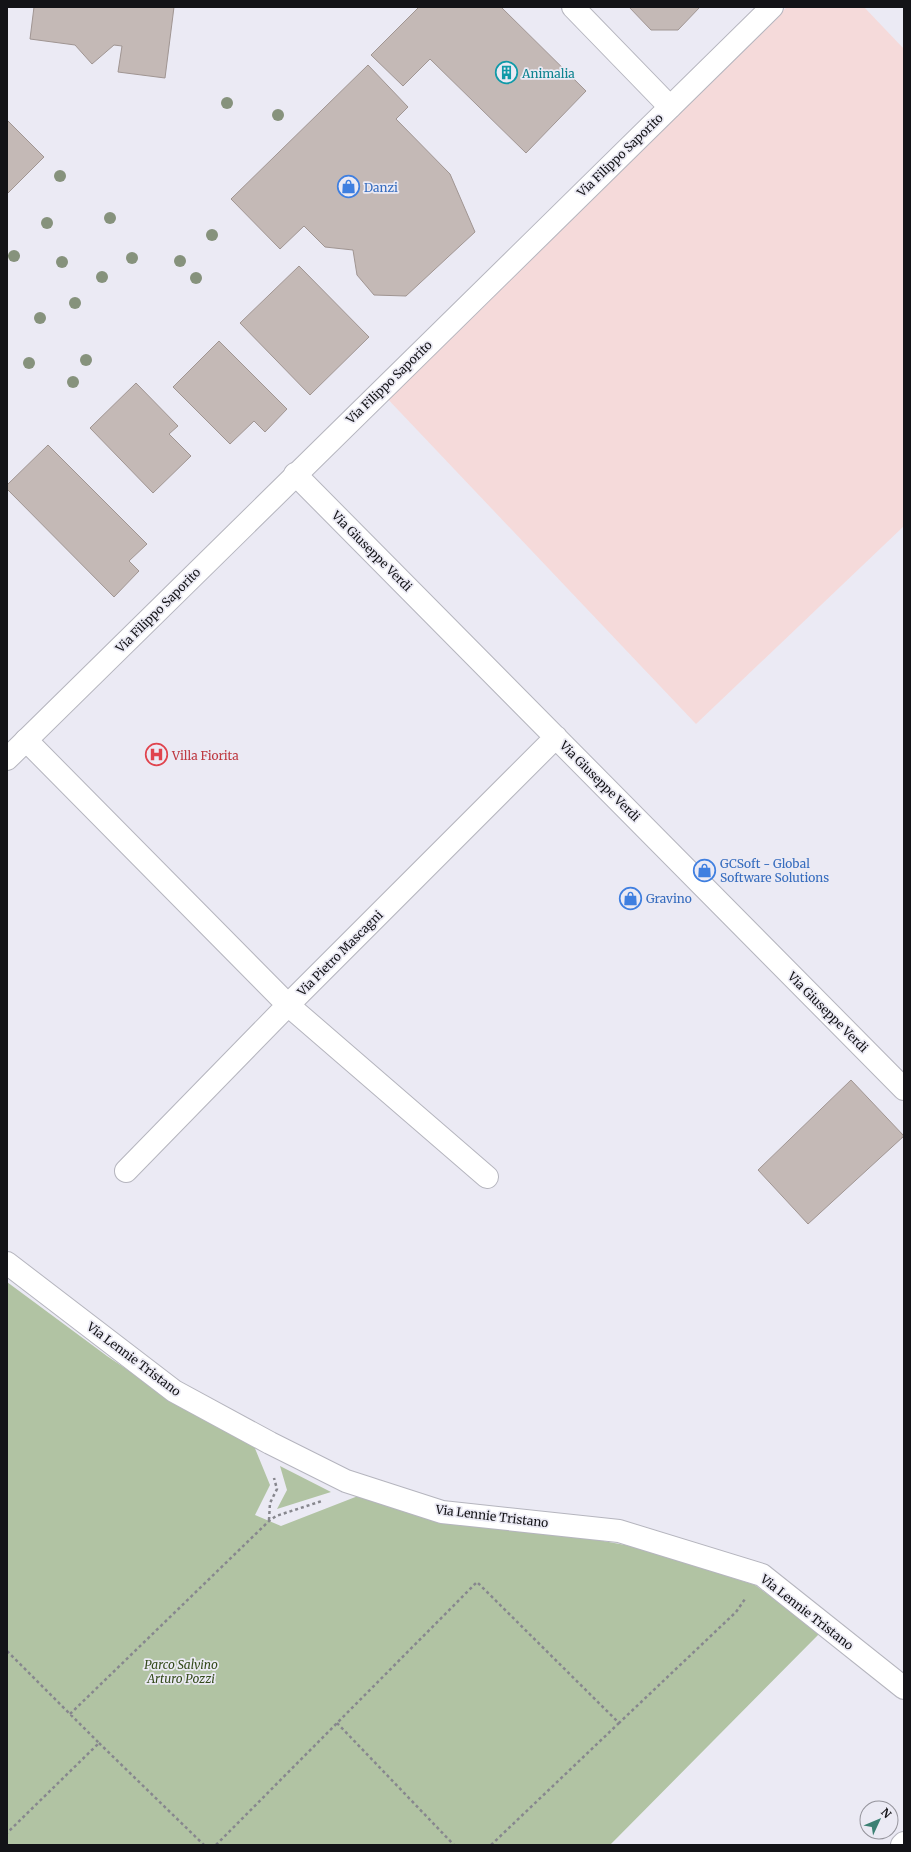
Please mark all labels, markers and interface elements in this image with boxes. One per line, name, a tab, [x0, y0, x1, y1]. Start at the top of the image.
building icon: Animalia	[493, 60, 519, 86]
place label: Animalia	[521, 66, 575, 81]
street label: Via Filippo Saporito	[573, 110, 666, 200]
shop icon: Danzi	[336, 174, 362, 200]
place label: Danzi	[364, 180, 398, 195]
street label: Via Filippo Saporito	[342, 337, 435, 427]
street label: Via Giuseppe Verdi	[328, 507, 415, 594]
street label: Via Filippo Saporito	[112, 565, 203, 656]
street label: Via Giuseppe Verdi	[556, 737, 643, 824]
hospital icon: Villa Fiorita	[144, 742, 170, 768]
place label: Villa Fiorita	[171, 748, 239, 763]
place label: GCSoft - Global Software Solutions	[720, 856, 829, 885]
shop icon: GCSoft - Global Software Solutions	[692, 857, 718, 883]
shop icon: Gravino	[618, 885, 644, 911]
place label: Gravino	[646, 891, 692, 906]
street label: Via Pietro Mascagni	[293, 907, 386, 1000]
street label: Via Giuseppe Verdi	[784, 968, 871, 1055]
street label: Via Lennie Tristano	[83, 1318, 184, 1399]
street label: Via Lennie Tristano	[434, 1502, 549, 1530]
street label: Via Lennie Tristano	[757, 1571, 856, 1653]
park label: Parco Salvino Arturo Pozzi	[144, 1657, 218, 1686]
north arrow	[859, 1800, 899, 1840]
text: N	[878, 1805, 894, 1821]

